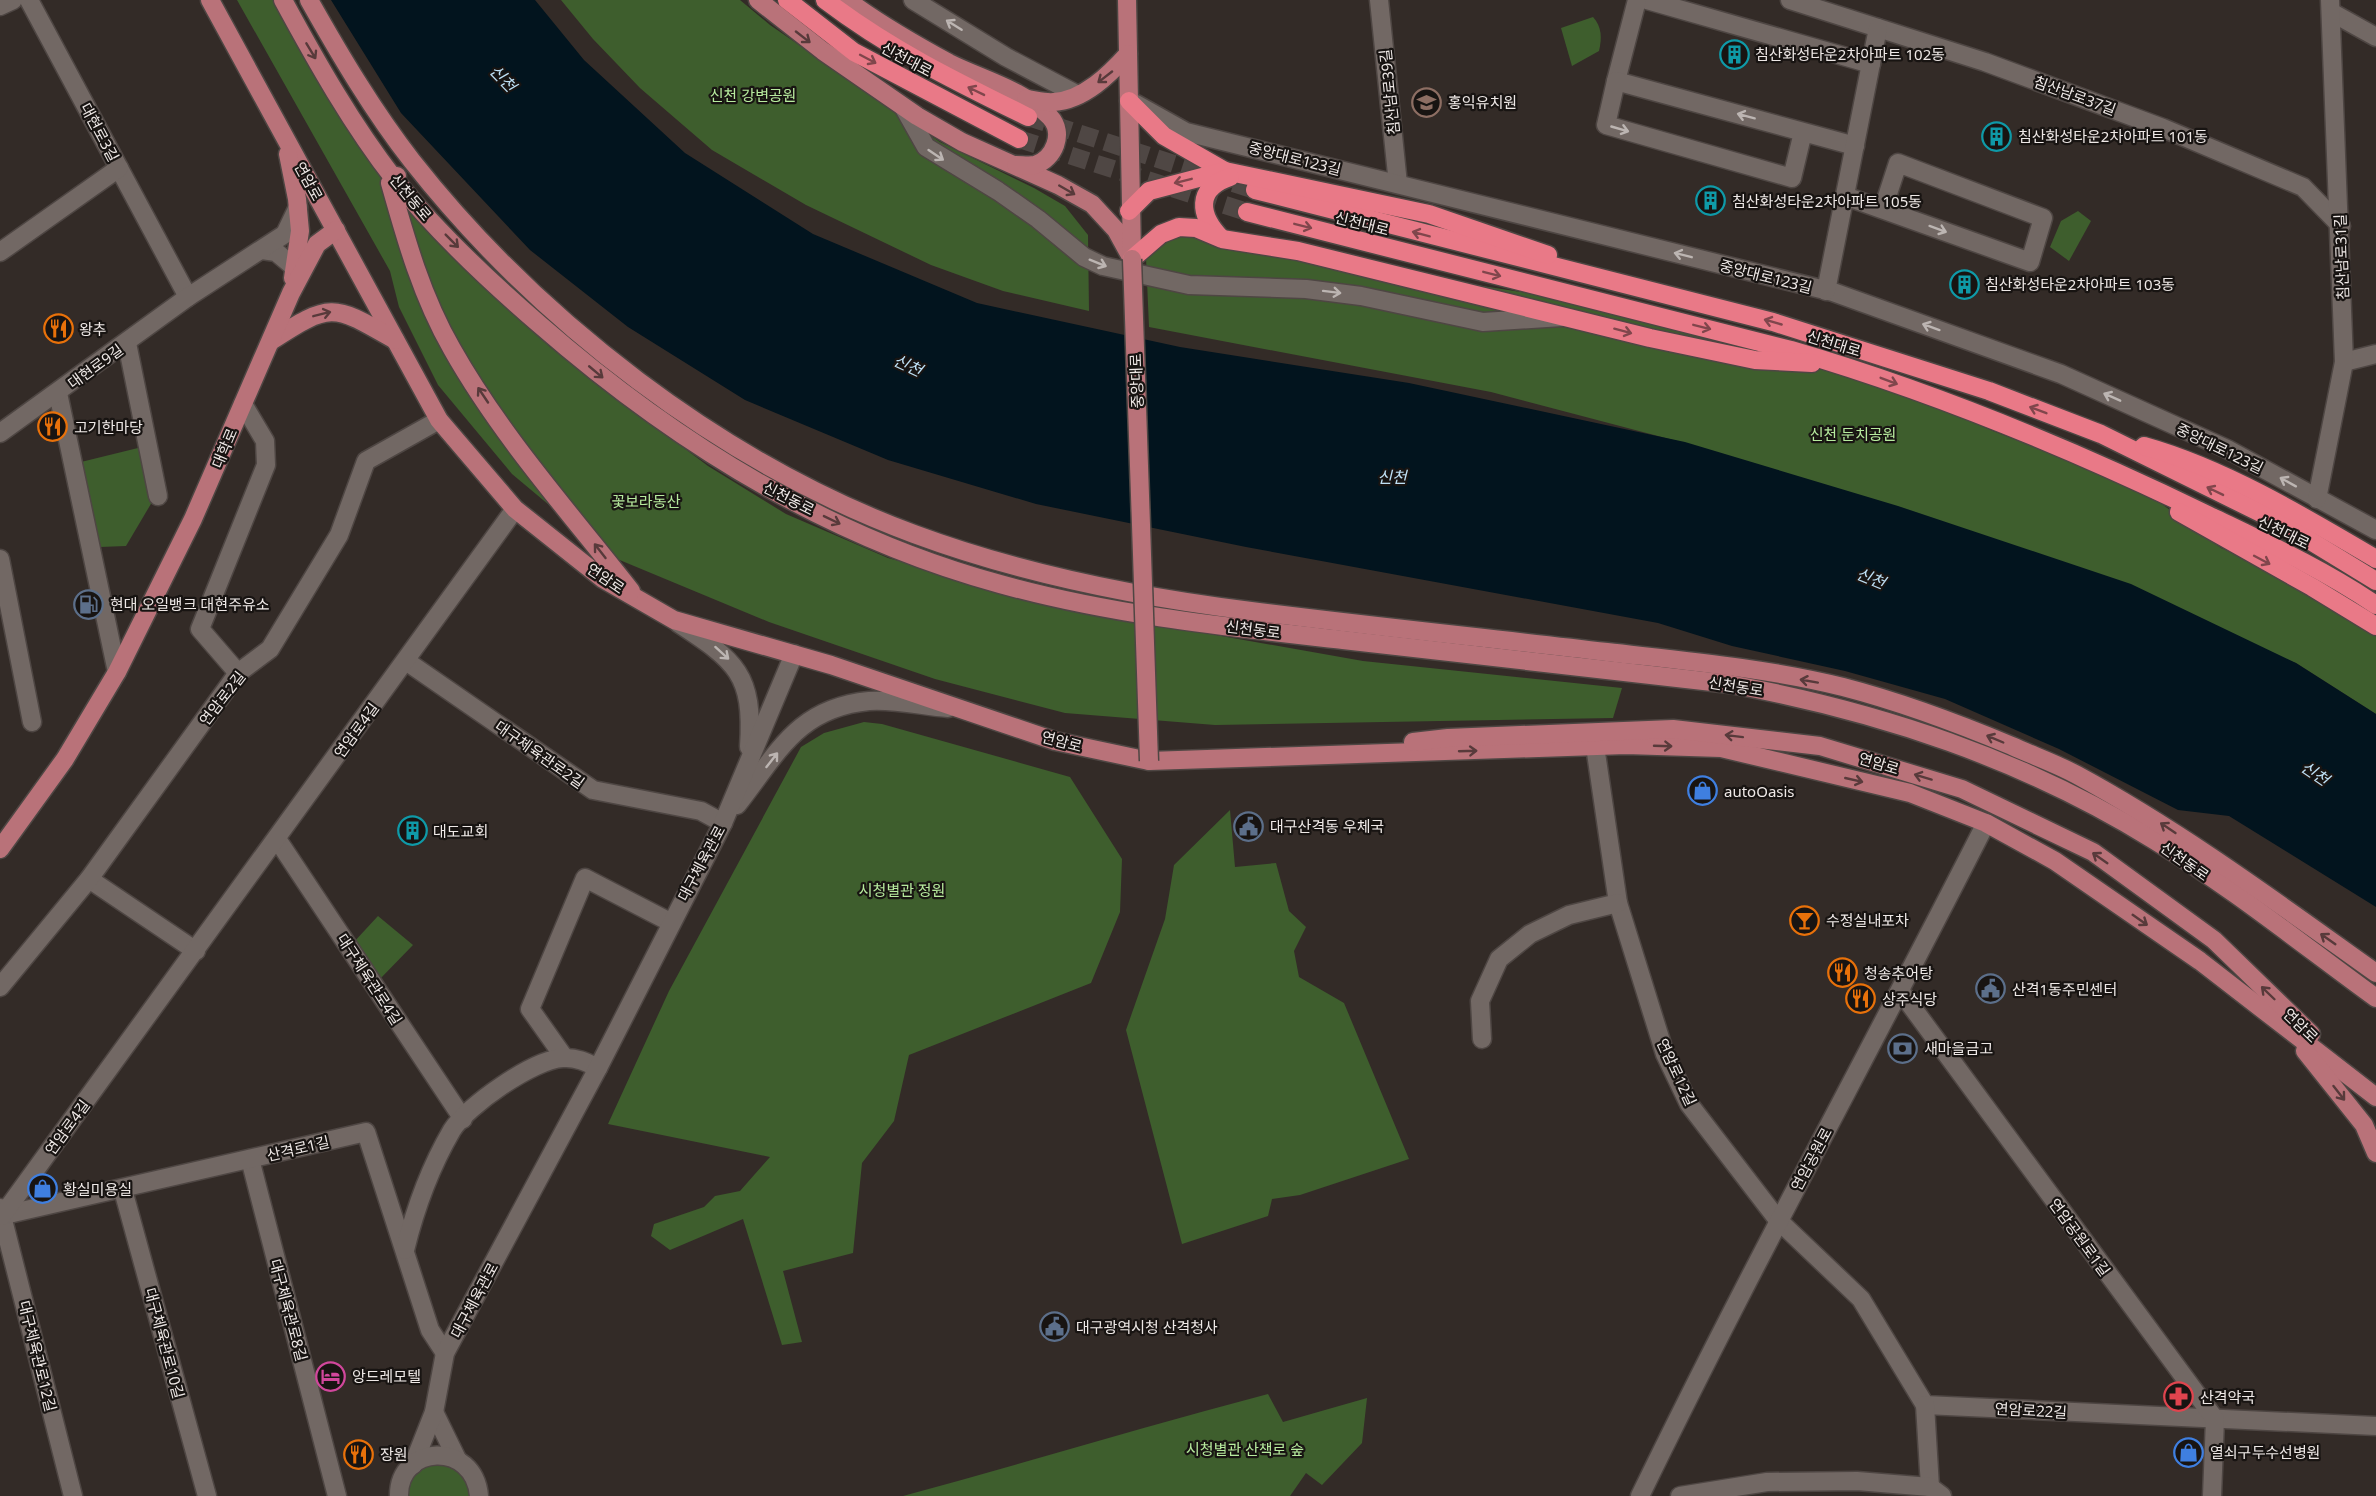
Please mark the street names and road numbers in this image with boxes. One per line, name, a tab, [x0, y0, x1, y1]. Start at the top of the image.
street label: 신천대로	[878, 37, 936, 81]
street label: 침산남로39길	[1375, 48, 1403, 136]
street label: 침산남로37길	[2031, 71, 2119, 119]
street label: 대현로3길	[76, 99, 124, 165]
street label: 중앙대로123길	[1247, 137, 1343, 179]
street label: 연암로	[290, 158, 328, 204]
street label: 신천동로	[386, 169, 436, 225]
street label: 신천대로	[1333, 207, 1391, 239]
street label: 침산남로31길	[2330, 214, 2352, 300]
street label: 중앙대로123길	[1718, 255, 1814, 297]
street label: 신천대로	[1805, 325, 1863, 361]
street label: 대현로9길	[63, 339, 127, 393]
street label: 중앙대로	[1125, 353, 1147, 409]
street label: 중앙대로123길	[2173, 418, 2267, 478]
street label: 대학로	[207, 425, 241, 471]
street label: 신천동로	[760, 477, 818, 519]
street label: 신천대로	[2255, 511, 2313, 553]
street label: 연암로	[583, 558, 629, 598]
street label: 신천동로	[1224, 616, 1282, 642]
street label: 연암로2길	[194, 667, 250, 729]
street label: 신천동로	[1707, 672, 1765, 700]
street label: 연암로4길	[329, 698, 383, 762]
street label: 대구체육관로2길	[491, 716, 589, 792]
street label: 연암로	[1039, 726, 1085, 756]
street label: 연암로	[1856, 747, 1902, 779]
street label: 대구체육관로	[673, 822, 729, 904]
street label: 신천동로	[2157, 837, 2213, 885]
street label: 대구체육관로4길	[333, 929, 407, 1029]
street label: 연암로	[2279, 1003, 2323, 1047]
street label: 연암로12길	[1653, 1035, 1701, 1109]
street label: 연암로4길	[40, 1095, 94, 1159]
street label: 연암공원로	[1786, 1124, 1836, 1194]
street label: 산격로1길	[265, 1131, 331, 1165]
street label: 연암공원로1길	[2045, 1194, 2115, 1280]
street label: 대구체육관로8길	[266, 1257, 312, 1363]
street label: 대구체육관로	[446, 1259, 502, 1341]
street label: 대구체육관로10길	[141, 1285, 189, 1401]
street label: 대구체육관로12길	[15, 1298, 61, 1414]
street label: 연암로22길	[1994, 1398, 2068, 1422]

